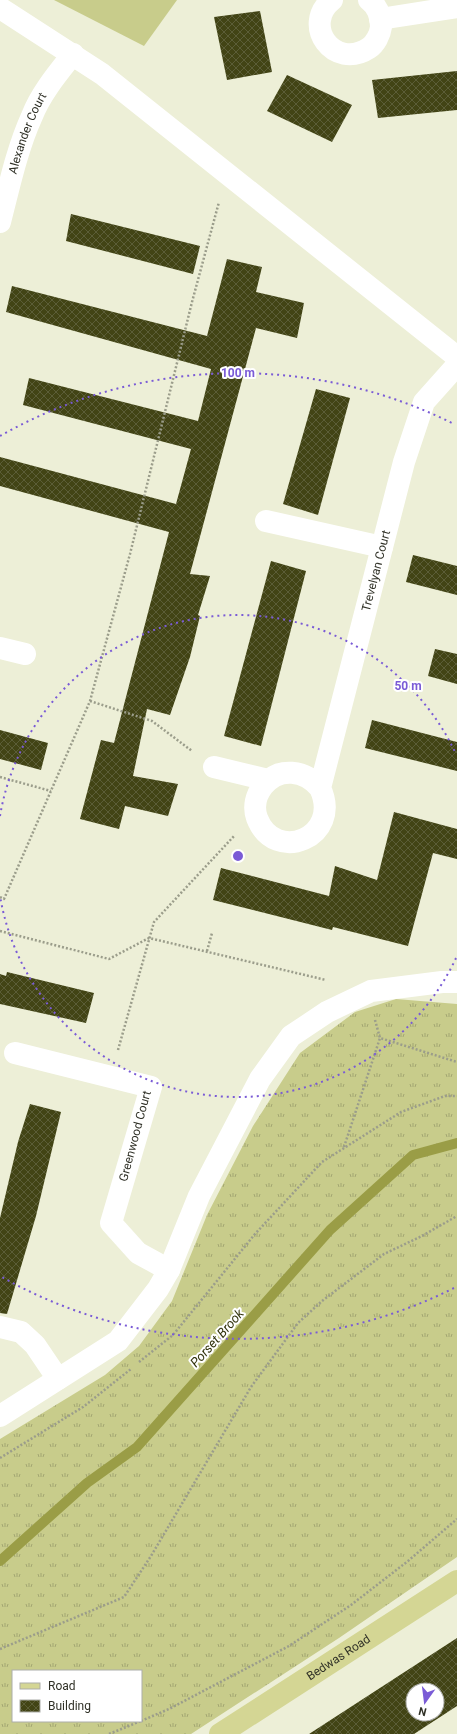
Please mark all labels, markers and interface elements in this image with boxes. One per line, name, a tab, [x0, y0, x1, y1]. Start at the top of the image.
street label: Alexander Court	[6, 90, 49, 175]
text: 100 m	[221, 366, 255, 380]
street label: Trevelyan Court	[359, 529, 393, 613]
text: 50 m	[394, 679, 422, 693]
centre of rings	[231, 849, 245, 863]
street label: Greenwood Court	[116, 1089, 154, 1183]
water label: Porset Brook	[187, 1306, 247, 1370]
street label: Bedwas Road	[304, 1632, 373, 1683]
legend	[12, 1670, 142, 1722]
text: Road	[48, 1679, 76, 1693]
north arrow	[405, 1682, 445, 1722]
text: Building	[48, 1699, 91, 1713]
text: N	[417, 1704, 428, 1718]

